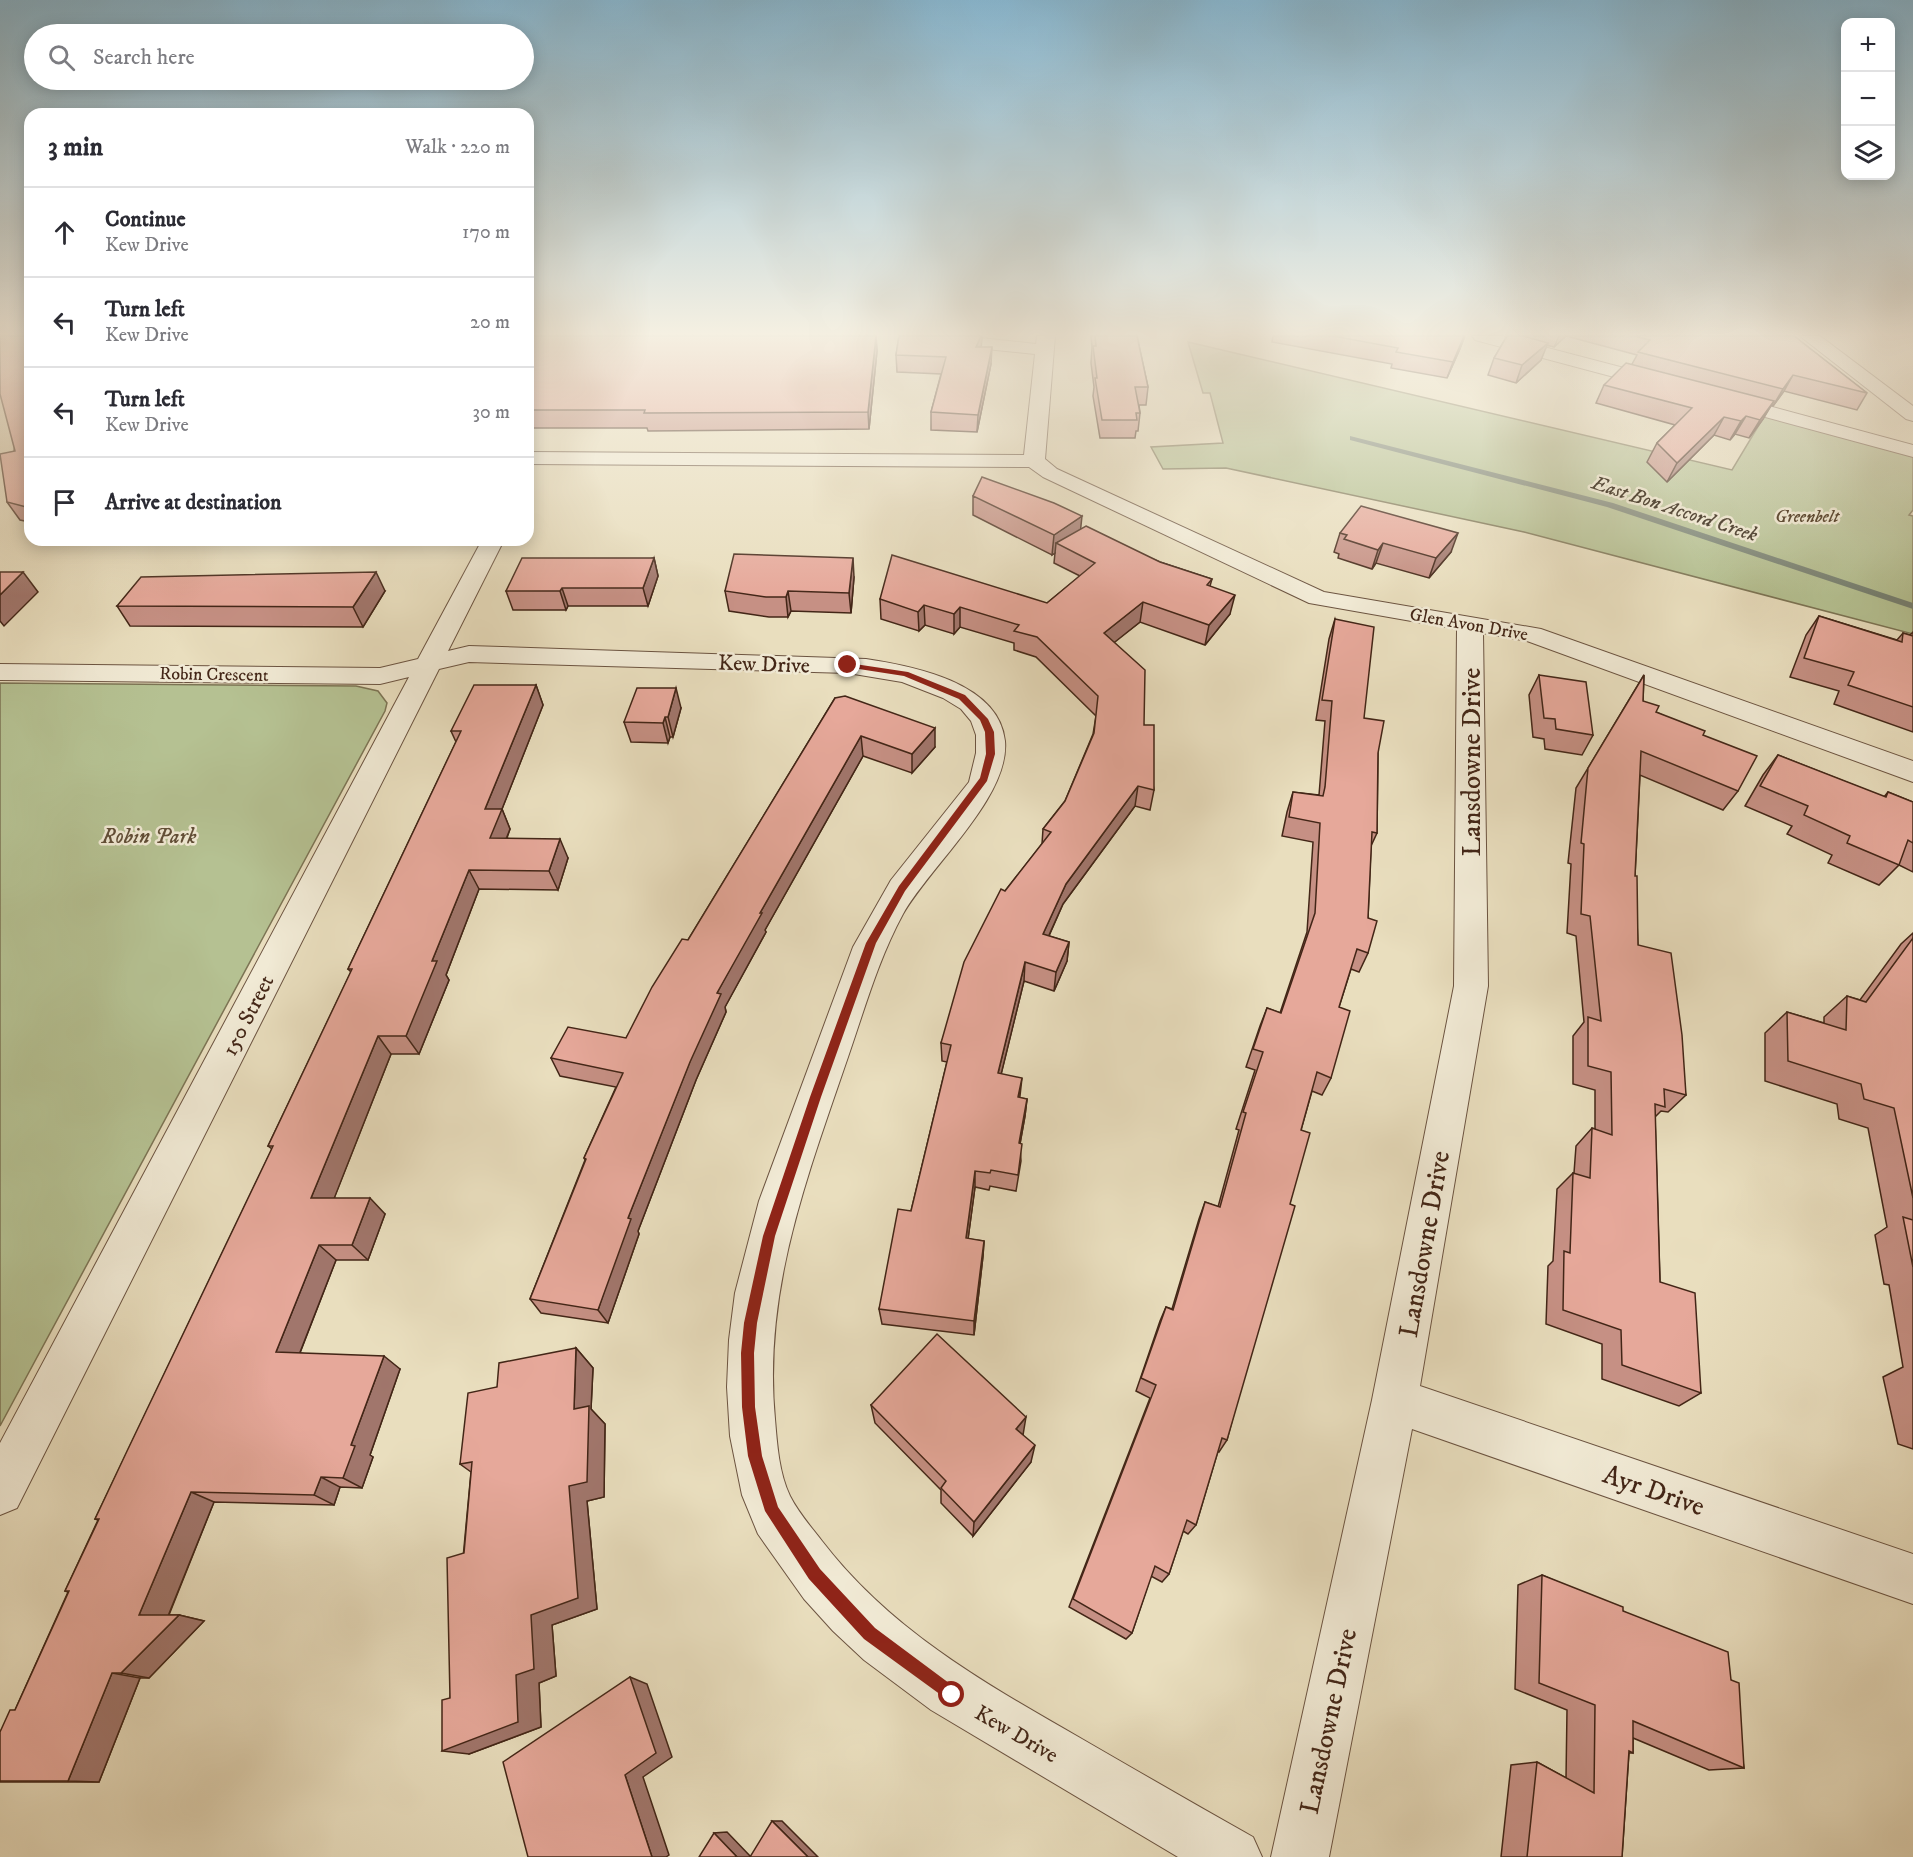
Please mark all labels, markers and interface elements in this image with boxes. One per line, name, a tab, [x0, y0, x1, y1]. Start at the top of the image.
map controls	[1841, 18, 1895, 180]
button: +	[1841, 18, 1895, 72]
search box	[24, 24, 534, 90]
icon: search	[45, 41, 78, 74]
text: Search here	[93, 44, 195, 71]
button: −	[1841, 72, 1895, 126]
button: layers	[1841, 126, 1895, 180]
text: 3 min	[48, 131, 103, 164]
text: Walk · 220 m	[405, 135, 510, 160]
text: Continue	[105, 206, 186, 233]
icon: ahead	[48, 216, 81, 249]
text: 170 m	[462, 220, 510, 245]
text: Kew Drive	[105, 233, 189, 258]
text: Turn left	[105, 296, 185, 323]
icon: left	[48, 306, 81, 339]
text: 20 m	[470, 310, 510, 335]
text: Kew Drive	[105, 323, 189, 348]
text: Turn left	[105, 386, 185, 413]
icon: left	[48, 396, 81, 429]
text: 30 m	[472, 400, 510, 425]
text: Kew Drive	[105, 413, 189, 438]
water label: East Bon Accord Creek	[1588, 471, 1761, 548]
icon: arrive	[48, 486, 81, 519]
text: Arrive at destination	[105, 489, 282, 516]
park label: Greenbelt	[1775, 506, 1840, 528]
street label: Glen Avon Drive	[1408, 604, 1530, 646]
street label: Kew Drive	[717, 649, 810, 680]
route end	[834, 651, 860, 677]
street label: Robin Crescent	[159, 663, 269, 687]
street label: Lansdowne Drive	[1455, 668, 1489, 856]
park label: Robin Park	[101, 823, 197, 850]
street label: 150 Street	[216, 971, 280, 1061]
street label: Lansdowne Drive	[1392, 1148, 1458, 1340]
street label: Ayr Drive	[1598, 1458, 1709, 1524]
street label: Lansdowne Drive	[1293, 1625, 1365, 1817]
route start	[938, 1681, 964, 1707]
street label: Kew Drive	[970, 1700, 1063, 1769]

